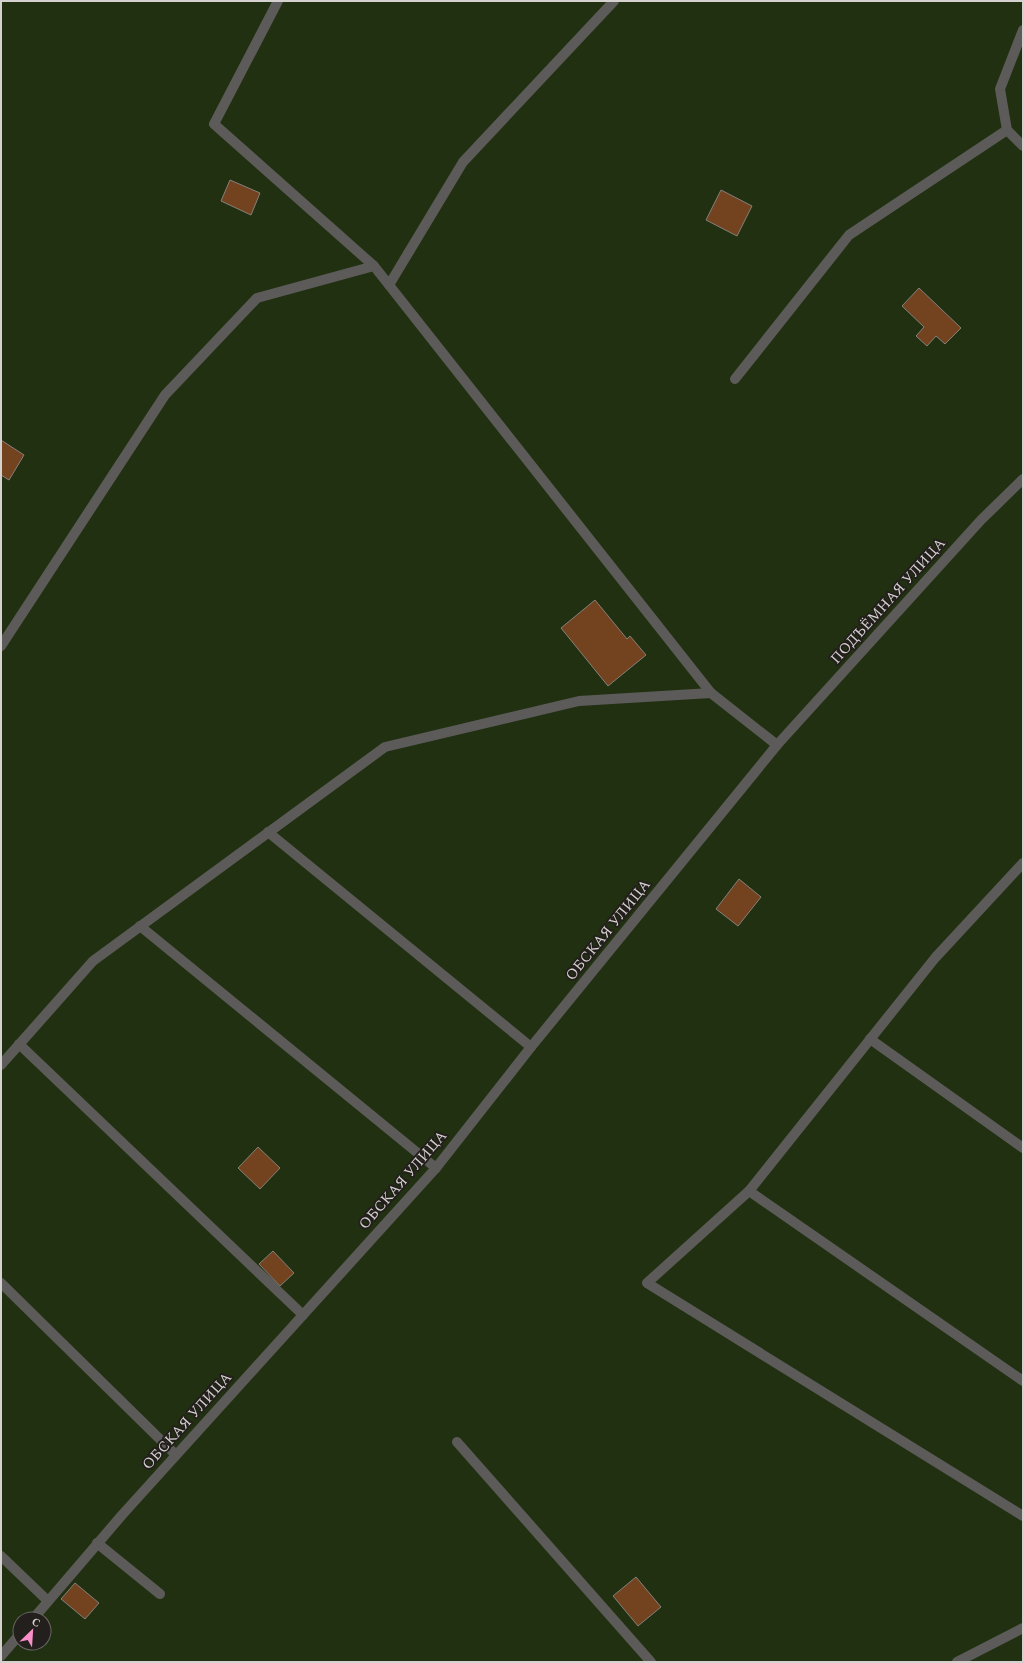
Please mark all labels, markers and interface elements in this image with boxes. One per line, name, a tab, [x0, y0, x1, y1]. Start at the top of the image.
street label: ПОДЪЁМНАЯ УЛИЦА	[825, 533, 951, 669]
street label: ОБСКАЯ УЛИЦА	[560, 874, 656, 986]
street label: ОБСКАЯ УЛИЦА	[353, 1125, 453, 1235]
street label: ОБСКАЯ УЛИЦА	[137, 1367, 237, 1475]
north arrow	[12, 1611, 52, 1651]
text: С	[29, 1613, 43, 1632]

